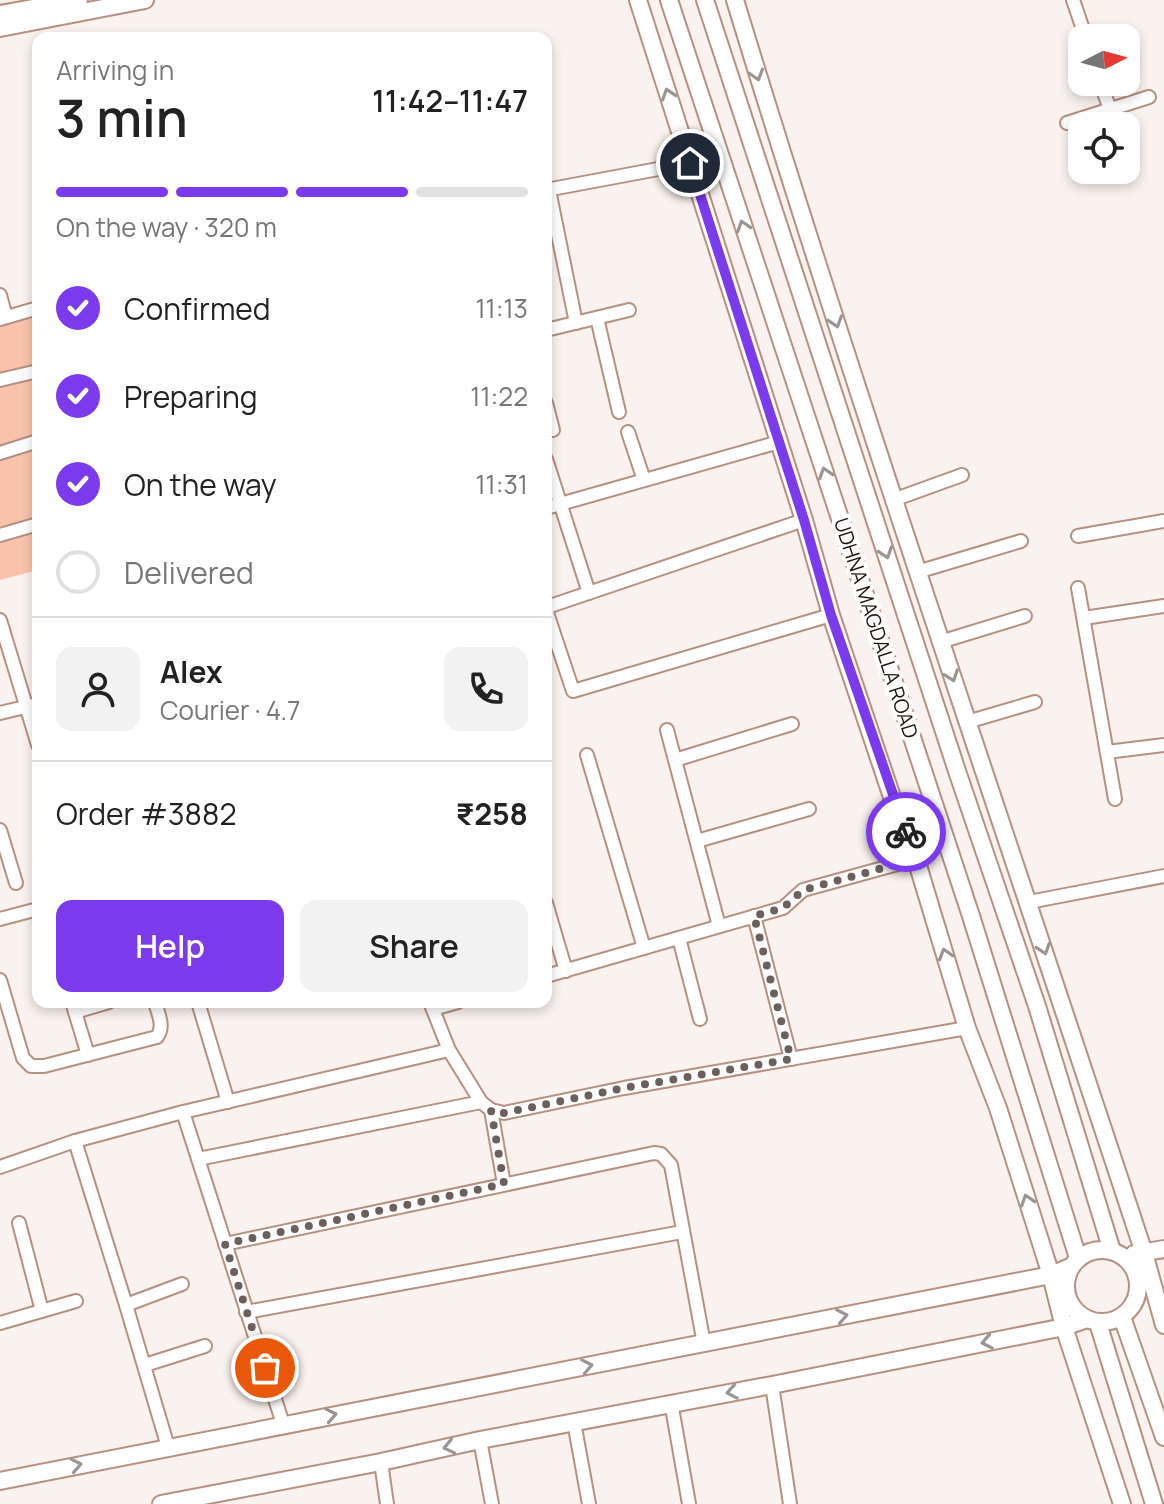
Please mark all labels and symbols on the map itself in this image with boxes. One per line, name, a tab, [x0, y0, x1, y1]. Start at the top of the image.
north arrow	[1068, 24, 1140, 96]
one-way arrow	[748, 67, 764, 81]
one-way arrow	[661, 87, 677, 101]
pin	[656, 129, 724, 197]
one-way arrow	[737, 220, 753, 234]
one-way arrow	[827, 315, 843, 329]
one-way arrow	[818, 467, 834, 481]
street label: UDHNA MAGDALLA ROAD	[828, 514, 925, 742]
one-way arrow	[877, 546, 893, 560]
one-way arrow	[942, 668, 958, 682]
courier	[866, 792, 946, 872]
one-way arrow	[1035, 942, 1051, 955]
one-way arrow	[938, 948, 954, 961]
one-way arrow	[1021, 1194, 1037, 1208]
one-way arrow	[835, 1309, 849, 1326]
one-way arrow	[981, 1333, 994, 1350]
pin	[231, 1334, 299, 1402]
one-way arrow	[580, 1359, 594, 1376]
one-way arrow	[725, 1382, 739, 1399]
one-way arrow	[325, 1407, 338, 1424]
one-way arrow	[443, 1438, 457, 1455]
one-way arrow	[70, 1458, 83, 1475]

